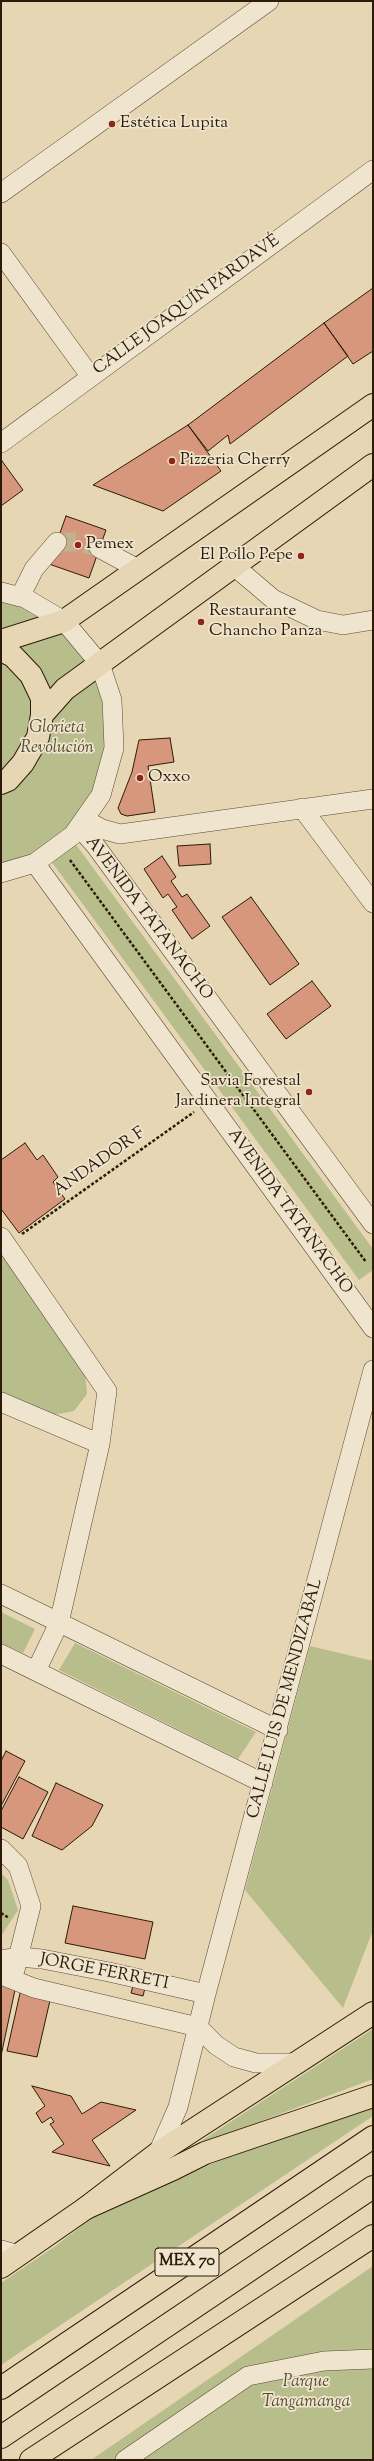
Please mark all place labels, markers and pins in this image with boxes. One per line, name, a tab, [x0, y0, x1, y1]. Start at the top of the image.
place label: Estética Lupita	[120, 114, 228, 134]
marker: Estética Lupita	[107, 119, 117, 129]
place label: Pizzeria Cherry	[180, 451, 290, 471]
marker: Pizzeria Cherry	[167, 456, 177, 466]
place label: Pemex	[86, 535, 134, 555]
marker: Pemex	[73, 540, 83, 550]
place label: El Pollo Pepe	[200, 546, 293, 566]
marker: El Pollo Pepe	[296, 551, 306, 561]
place label: Restaurante Chancho Panza	[209, 602, 322, 642]
marker: Restaurante Chancho Panza	[196, 617, 206, 627]
place label: Oxxo	[148, 768, 190, 788]
marker: Oxxo	[135, 773, 145, 783]
place label: Savia Forestal Jardinera Integral	[176, 1072, 301, 1112]
marker: Savia Forestal Jardinera Integral	[304, 1087, 314, 1097]

